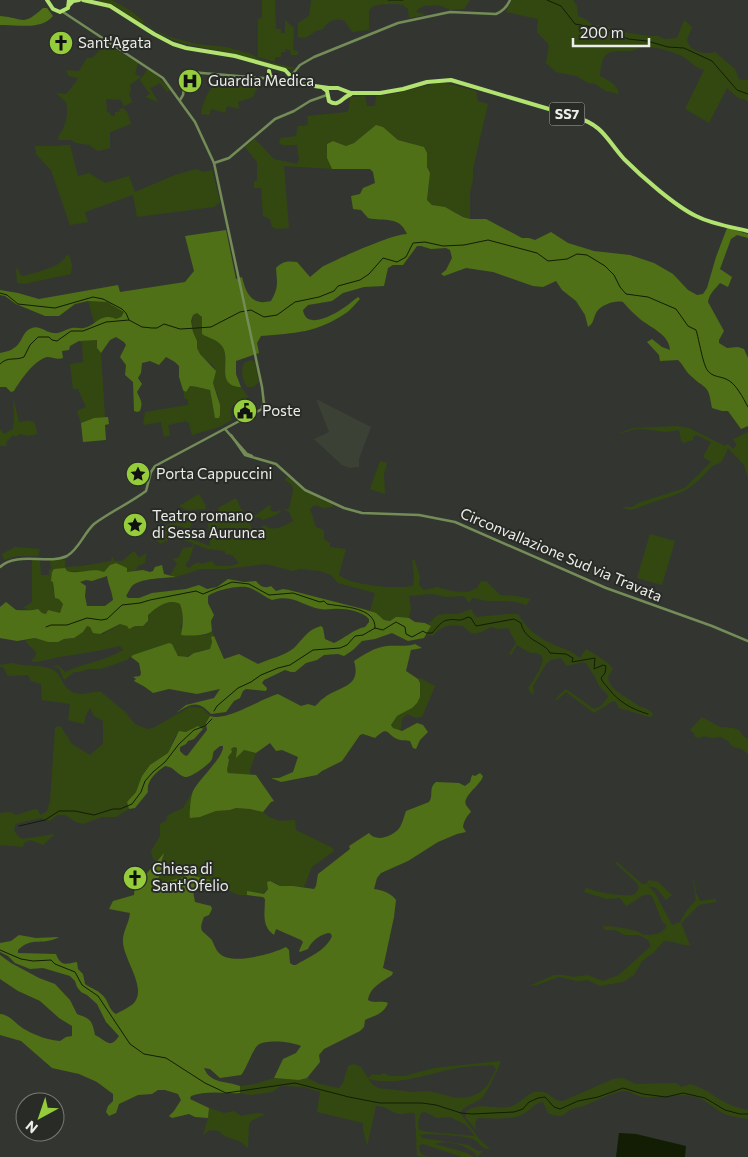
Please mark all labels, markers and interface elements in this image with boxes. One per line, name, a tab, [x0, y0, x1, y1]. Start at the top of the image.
scale bar	[573, 15, 649, 47]
text: 200 m	[580, 23, 624, 41]
church icon: Sant'Agata	[48, 30, 74, 56]
place label: Sant'Agata	[78, 33, 151, 51]
hospital icon: Guardia Medica	[177, 68, 203, 94]
place label: Guardia Medica	[208, 71, 314, 89]
road number: SS7	[550, 102, 584, 126]
public building icon: Poste	[232, 398, 258, 424]
place label: Poste	[262, 401, 301, 419]
place icon: Porta Cappuccini	[125, 461, 151, 487]
place label: Porta Cappuccini	[156, 464, 272, 482]
street label: Circonvallazione Sud via Travata	[458, 503, 665, 605]
place label: Teatro romano di Sessa Aurunca	[152, 506, 265, 541]
place icon: Teatro romano di Sessa Aurunca	[122, 512, 148, 538]
place label: Chiesa di Sant'Ofelio	[152, 859, 229, 894]
church icon: Chiesa di Sant'Ofelio	[122, 865, 148, 891]
north arrow	[15, 1092, 65, 1142]
text: N	[22, 1117, 41, 1137]

